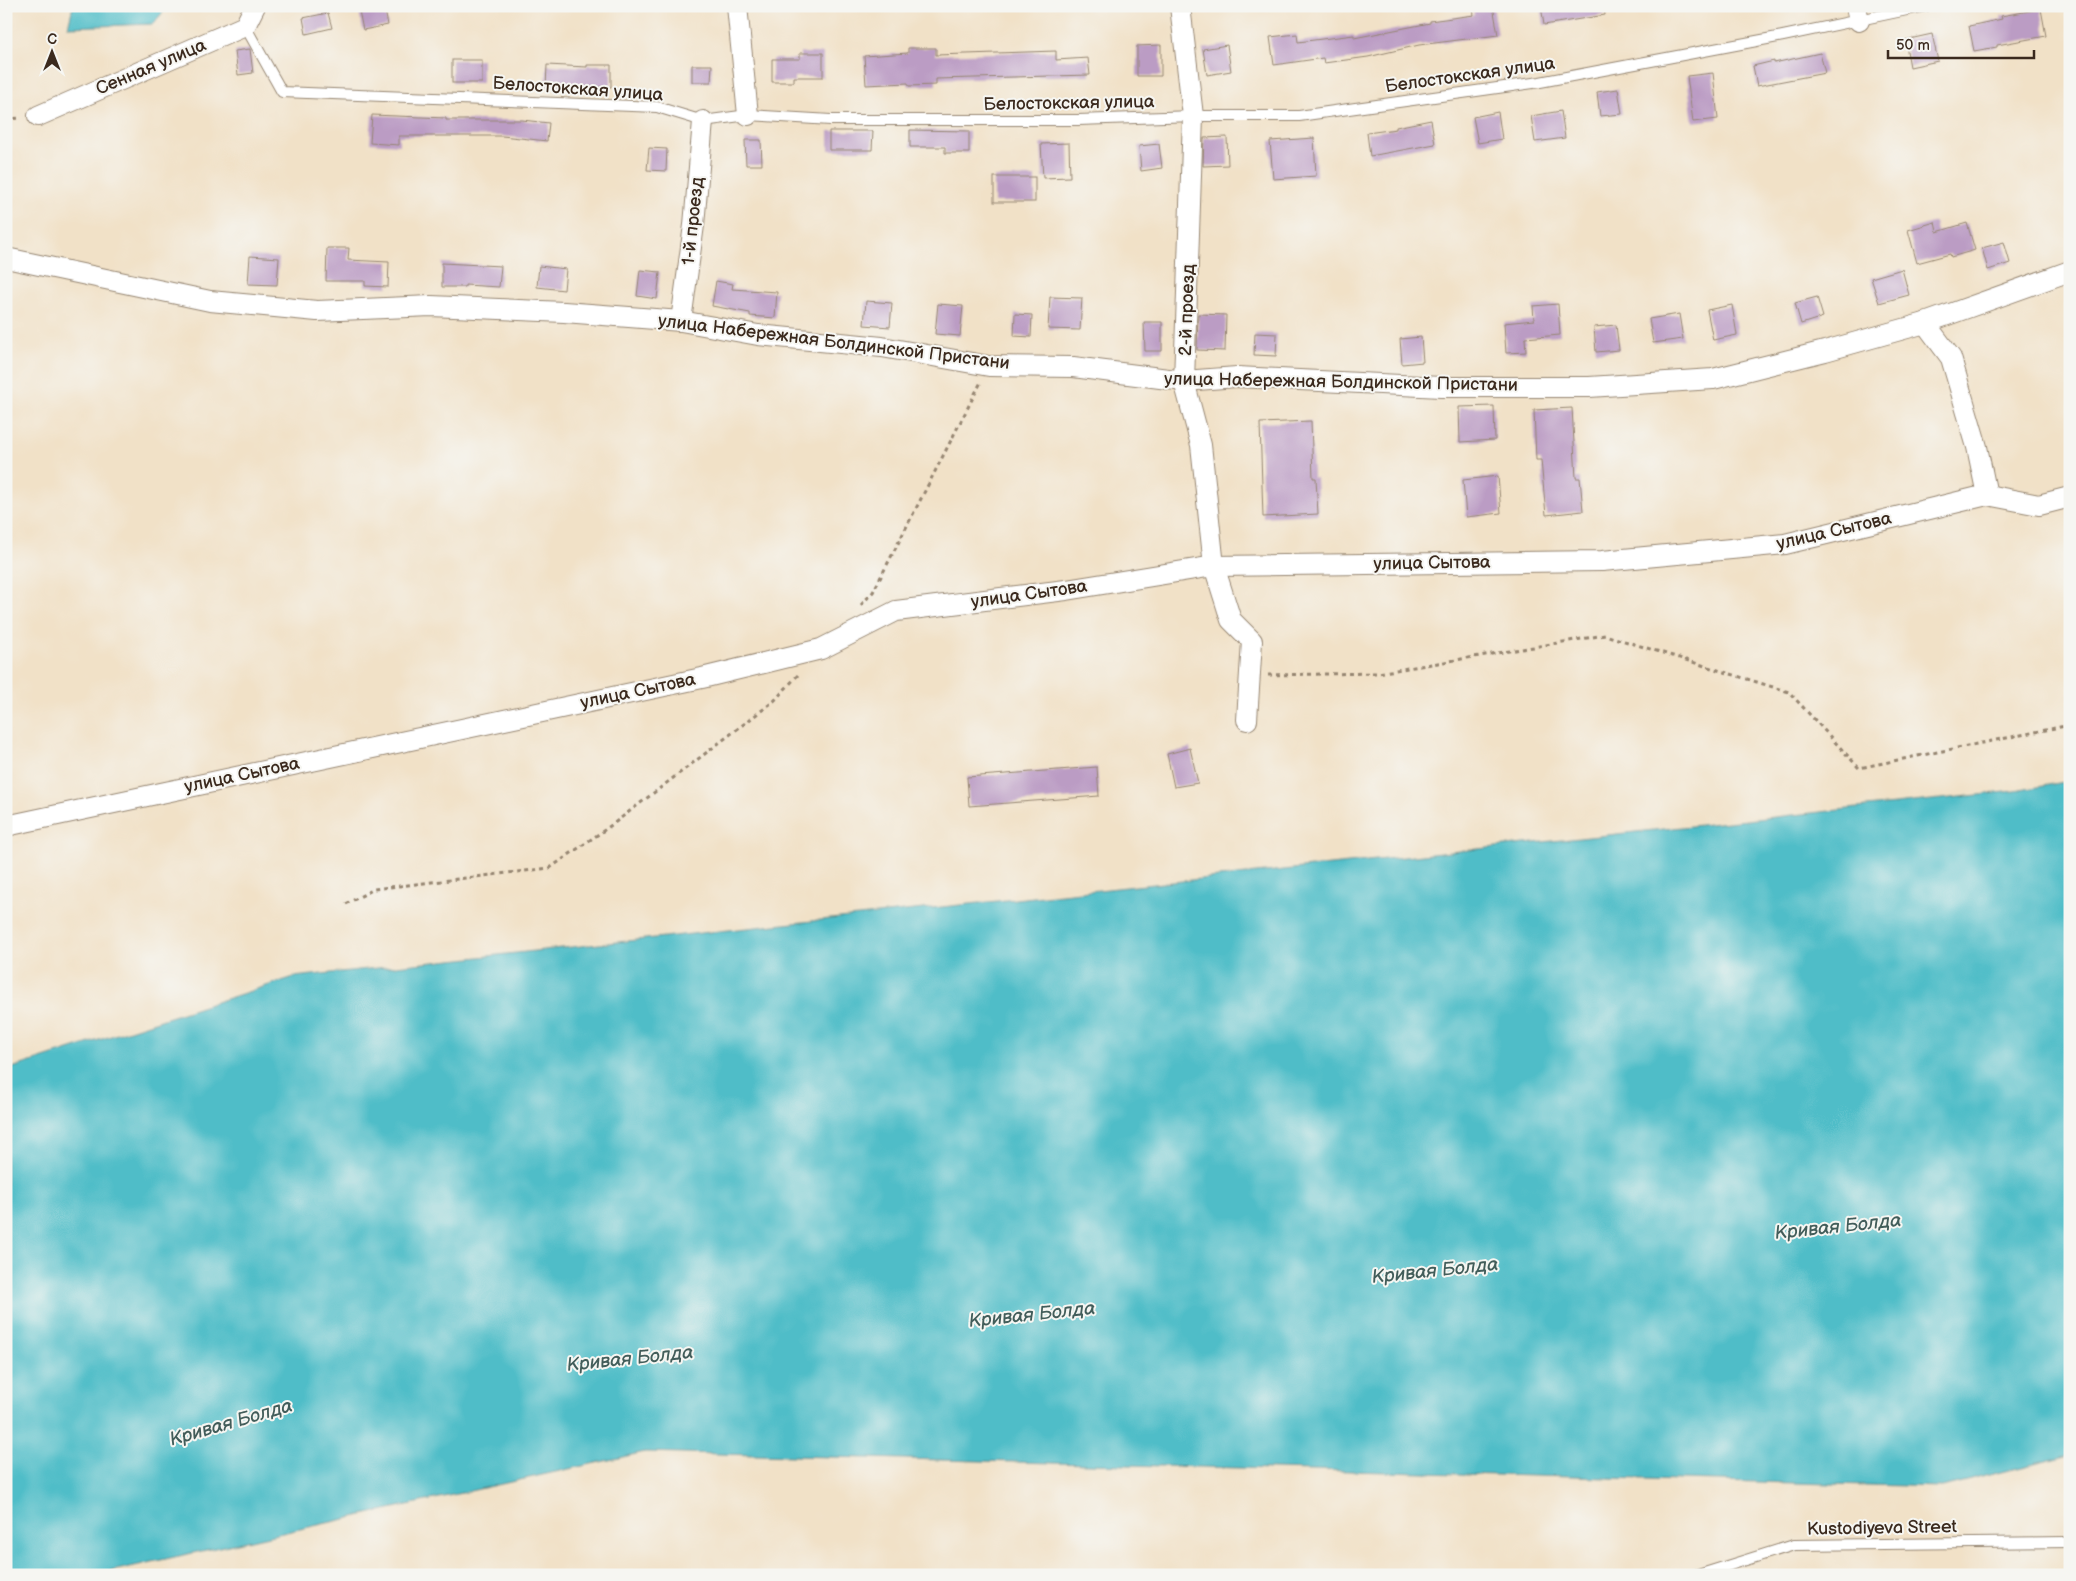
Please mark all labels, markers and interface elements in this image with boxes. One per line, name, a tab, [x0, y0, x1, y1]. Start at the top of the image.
north arrow	[28, 28, 78, 78]
scale bar	[1888, 28, 2035, 60]
text: С	[47, 31, 57, 48]
street label: Сенная улица	[93, 34, 210, 100]
text: 50 m	[1896, 36, 1930, 55]
street label: Белостокская улица	[1384, 53, 1556, 97]
street label: Белостокская улица	[492, 73, 664, 105]
street label: Белостокская улица	[983, 91, 1155, 115]
street label: 1-й проезд	[678, 176, 708, 266]
street label: 2-й проезд	[1175, 264, 1199, 356]
street label: улица Набережная Болдинской Пристани	[657, 310, 1011, 374]
street label: улица Набережная Болдинской Пристани	[1164, 368, 1518, 396]
street label: улица Сытова	[1775, 508, 1894, 554]
street label: улица Сытова	[1373, 551, 1491, 575]
street label: улица Сытова	[969, 575, 1089, 613]
street label: улица Сытова	[578, 668, 698, 713]
street label: улица Сытова	[182, 752, 302, 797]
water label: Кривая Болда	[1774, 1209, 1902, 1245]
water label: Кривая Болда	[1371, 1253, 1499, 1289]
water label: Кривая Болда	[968, 1297, 1096, 1333]
water label: Кривая Болда	[566, 1341, 694, 1377]
water label: Кривая Болда	[167, 1394, 295, 1452]
street label: Kustodiyeva Street	[1807, 1516, 1958, 1540]

